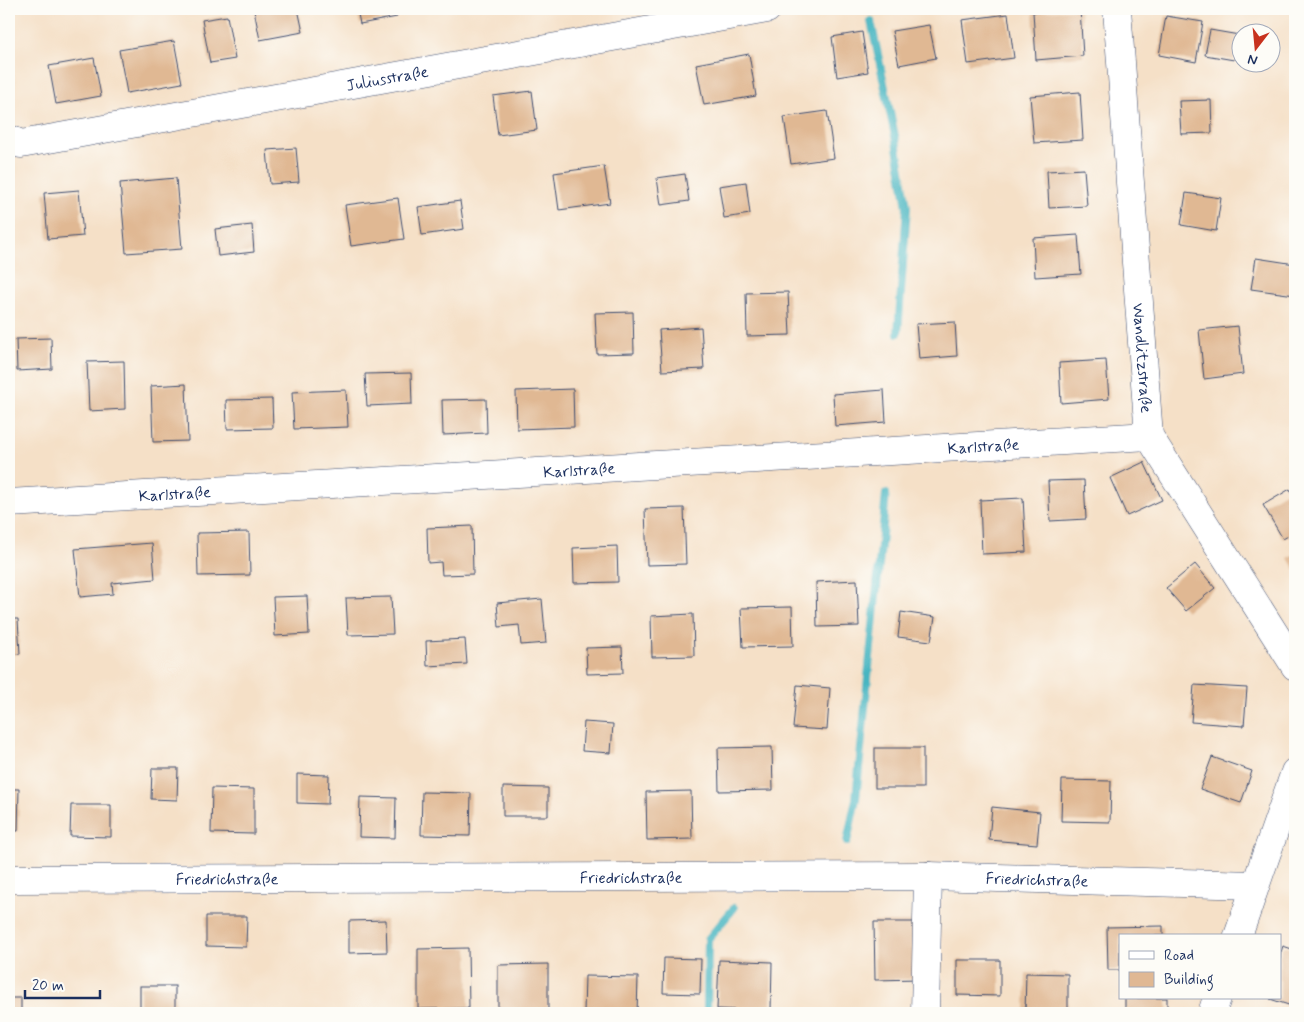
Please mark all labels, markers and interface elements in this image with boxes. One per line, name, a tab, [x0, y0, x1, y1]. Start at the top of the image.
north arrow	[1232, 22, 1282, 72]
text: N	[1246, 50, 1260, 69]
street label: Juliusstraße	[345, 61, 430, 97]
street label: Wandlitzstraße	[1127, 302, 1156, 414]
street label: Karlstraße	[947, 435, 1020, 460]
street label: Karlstraße	[543, 458, 616, 484]
street label: Karlstraße	[138, 482, 212, 507]
street label: Friedrichstraße	[580, 868, 683, 889]
street label: Friedrichstraße	[176, 869, 279, 890]
street label: Friedrichstraße	[985, 869, 1089, 892]
legend	[1119, 934, 1282, 1000]
text: Road	[1164, 946, 1194, 966]
scale bar	[25, 967, 100, 999]
text: Building	[1164, 970, 1214, 991]
text: 20 m	[32, 976, 64, 996]

